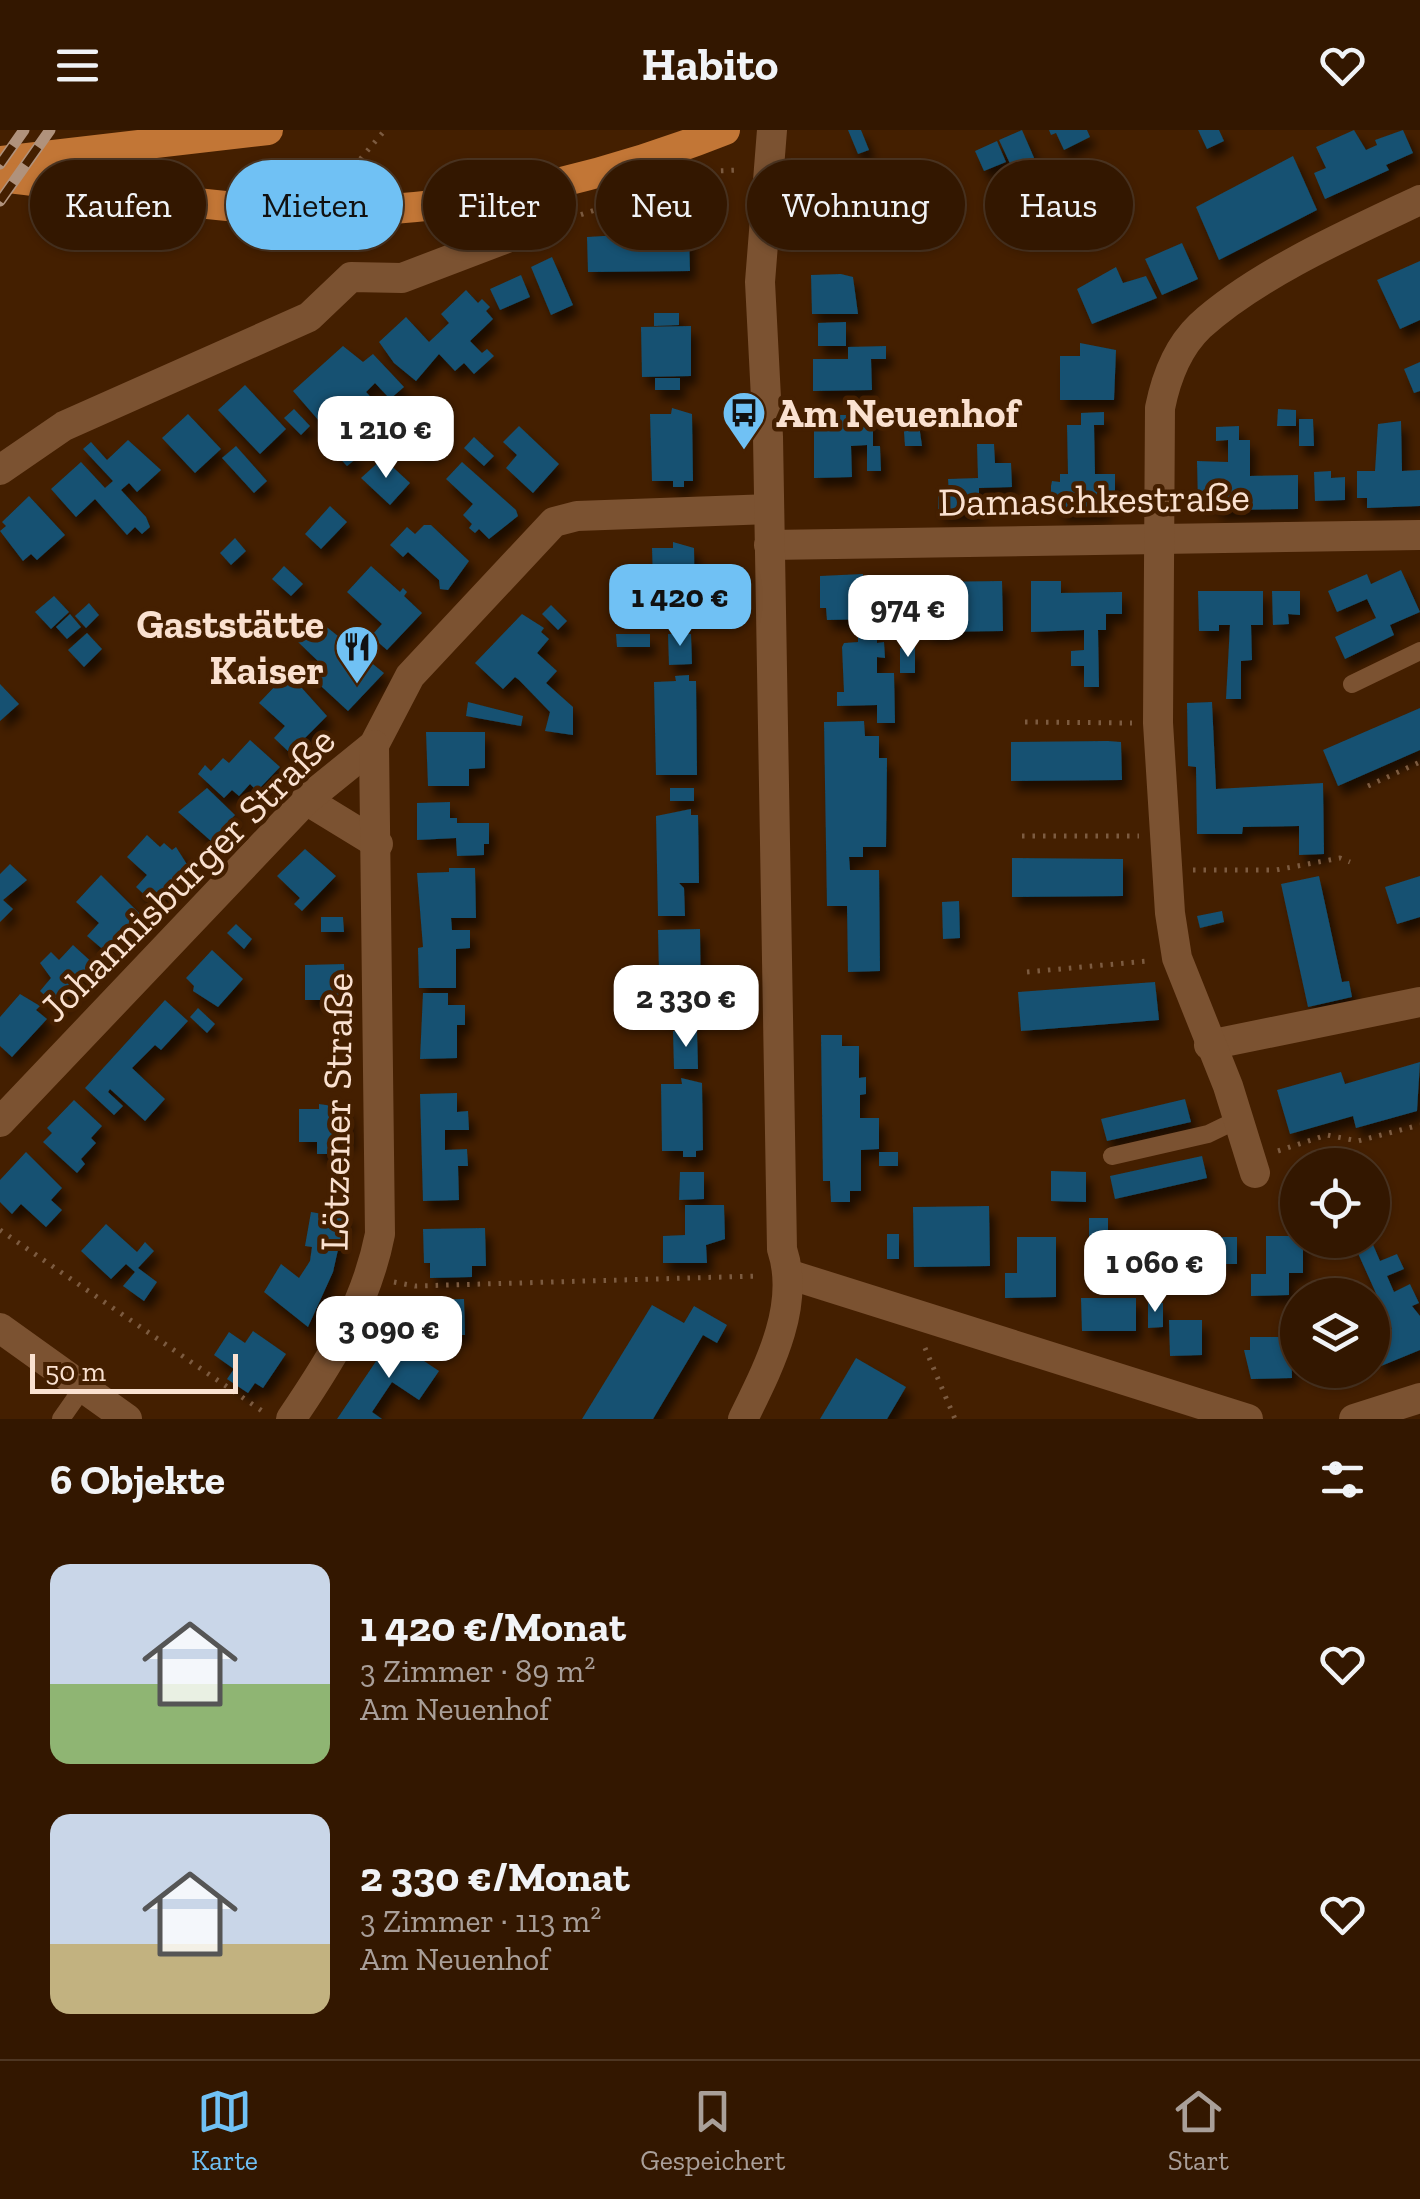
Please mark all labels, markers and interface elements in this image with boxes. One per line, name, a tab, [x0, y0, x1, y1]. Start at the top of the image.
icon: menu	[50, 38, 105, 93]
text: Habito	[642, 38, 778, 92]
icon: heart	[1315, 38, 1370, 93]
chip: Kaufen	[30, 160, 206, 250]
chip: Mieten	[226, 160, 403, 250]
chip: Filter	[423, 160, 576, 250]
chip: Neu	[596, 160, 727, 250]
chip: Wohnung	[747, 160, 965, 250]
chip: Haus	[985, 160, 1133, 250]
place label: Am Neuenhof	[776, 389, 1022, 437]
bus stop icon: Am Neuenhof	[721, 390, 767, 451]
pin: 1 210 €	[294, 396, 478, 481]
text: 1 210 €	[340, 409, 432, 447]
street label: Damaschkestraße	[938, 472, 1250, 526]
pin: 1 420 €	[588, 564, 772, 649]
pin: 974 €	[838, 575, 978, 660]
text: 1 420 €	[631, 577, 729, 615]
text: 974 €	[870, 588, 946, 626]
place label: Gaststätte Kaiser	[137, 600, 324, 694]
restaurant icon: Gaststätte Kaiser	[334, 624, 380, 685]
street label: Johannisburger Straße	[29, 716, 345, 1032]
pin: 2 330 €	[594, 965, 778, 1050]
street label: Lötzener Straße	[310, 972, 362, 1252]
text: 2 330 €	[636, 978, 736, 1016]
map controls	[1280, 1148, 1390, 1388]
button: locate	[1280, 1148, 1390, 1258]
pin: 1 060 €	[1063, 1230, 1247, 1315]
text: 1 060 €	[1106, 1243, 1204, 1281]
button: layers	[1280, 1278, 1390, 1388]
pin: 3 090 €	[297, 1296, 481, 1381]
text: 3 090 €	[338, 1309, 440, 1347]
scale bar	[30, 1349, 238, 1394]
text: 50 m	[45, 1355, 106, 1388]
icon: filters	[1315, 1452, 1370, 1507]
text: 6 Objekte	[50, 1454, 225, 1505]
text: 1 420 €/Monat	[360, 1601, 626, 1652]
icon: home	[130, 1604, 250, 1724]
icon: heart	[1315, 1637, 1370, 1692]
text: 3 Zimmer · 89 m²	[360, 1652, 595, 1690]
text: Am Neuenhof	[360, 1690, 549, 1728]
text: 2 330 €/Monat	[360, 1851, 630, 1902]
icon: home	[130, 1854, 250, 1974]
icon: heart	[1315, 1887, 1370, 1942]
text: 3 Zimmer · 113 m²	[360, 1902, 601, 1940]
text: Am Neuenhof	[360, 1940, 549, 1978]
tab: Karte	[191, 2084, 258, 2177]
tab: Gespeichert	[640, 2084, 785, 2177]
tab: Start	[1168, 2084, 1229, 2177]

